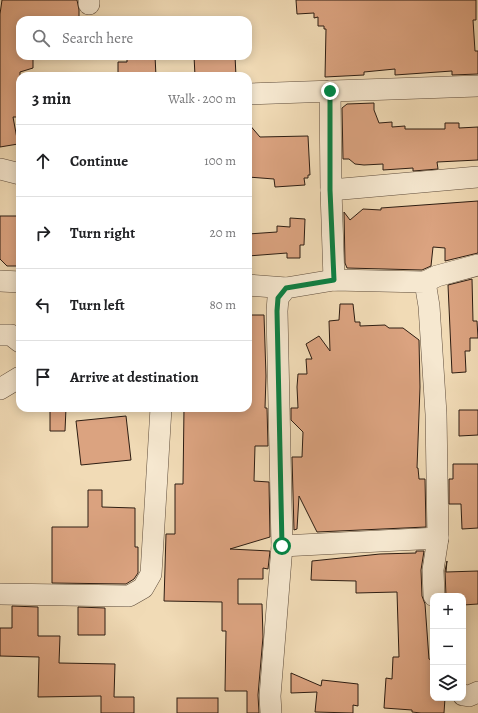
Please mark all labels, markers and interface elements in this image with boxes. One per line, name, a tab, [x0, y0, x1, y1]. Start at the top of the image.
search box	[16, 16, 252, 60]
icon: search	[30, 27, 52, 49]
text: Search here	[62, 28, 133, 48]
route end	[321, 82, 339, 100]
text: 3 min	[32, 87, 71, 110]
text: Walk · 200 m	[168, 90, 236, 107]
icon: ahead	[32, 150, 54, 172]
text: Continue	[70, 151, 128, 171]
text: 100 m	[204, 152, 236, 169]
icon: right	[32, 222, 54, 244]
text: Turn right	[70, 223, 135, 243]
text: 20 m	[210, 224, 236, 241]
icon: left	[32, 294, 54, 316]
text: Turn left	[70, 295, 125, 315]
text: 80 m	[209, 296, 236, 313]
icon: arrive	[32, 366, 54, 388]
text: Arrive at destination	[70, 367, 199, 387]
route start	[273, 537, 291, 555]
map controls	[430, 593, 466, 701]
button: +	[430, 593, 466, 629]
button: −	[430, 629, 466, 665]
button: layers	[430, 665, 466, 701]

